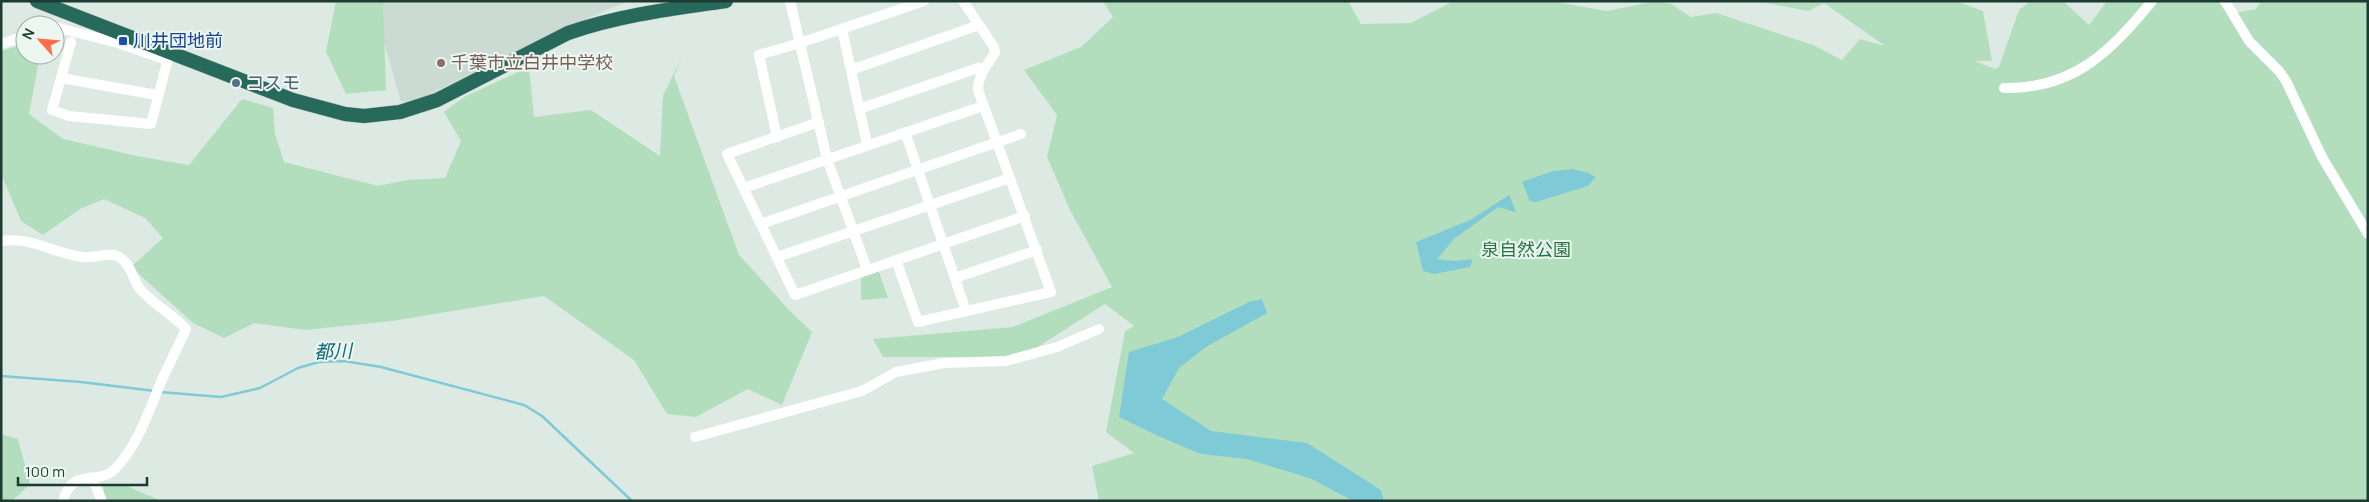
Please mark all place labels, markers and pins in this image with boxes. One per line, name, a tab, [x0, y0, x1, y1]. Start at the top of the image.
place label: 川井団地前	[133, 28, 223, 52]
marker: 川井団地前	[117, 35, 129, 47]
place label: 千葉市立白井中学校	[451, 50, 613, 74]
marker: 千葉市立白井中学校	[435, 57, 447, 69]
place label: コスモ	[246, 70, 300, 94]
marker: コスモ	[230, 77, 242, 89]

